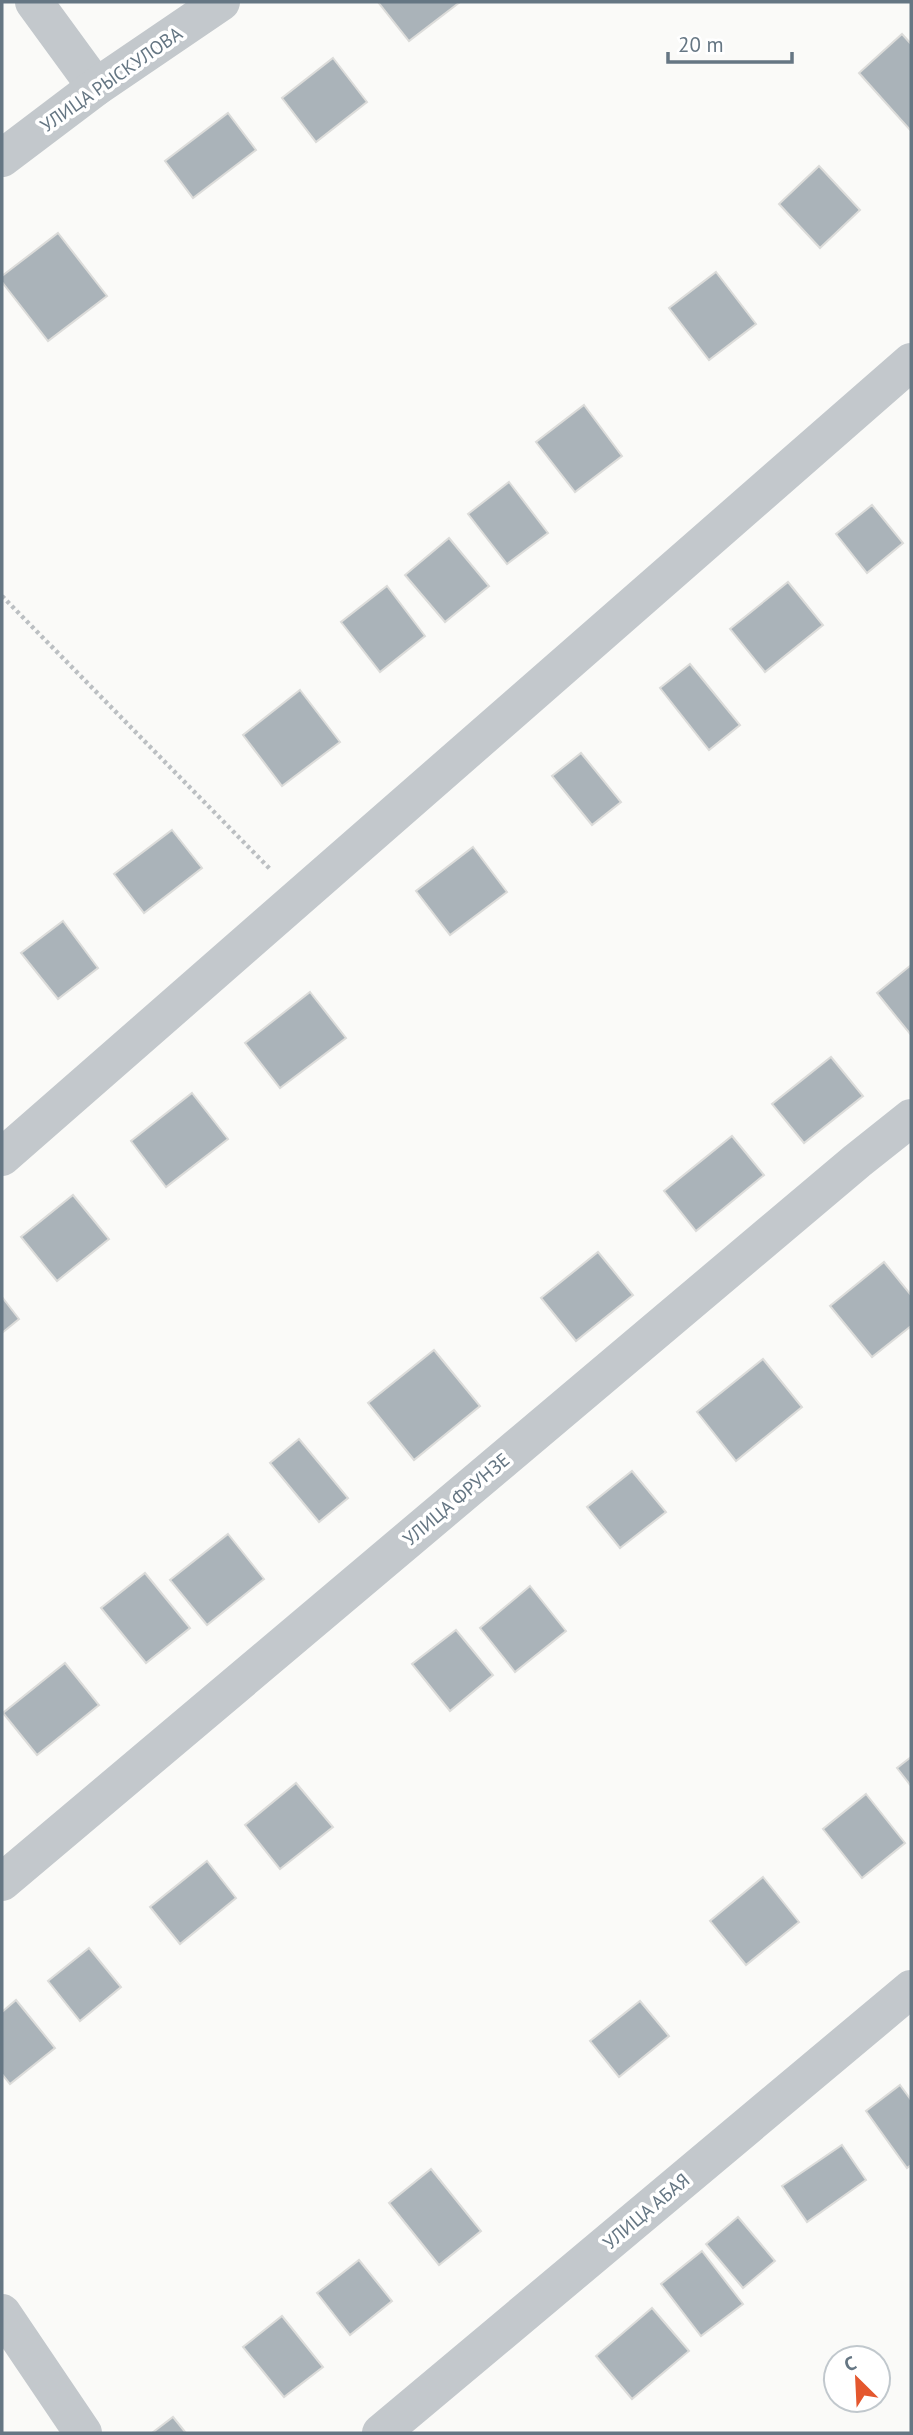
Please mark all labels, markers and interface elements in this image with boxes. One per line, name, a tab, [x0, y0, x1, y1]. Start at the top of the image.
street label: УЛИЦА РЫСКУЛОВА	[35, 21, 187, 137]
scale bar	[668, 21, 792, 65]
text: 20 m	[678, 31, 724, 58]
street label: УЛИЦА ФРУНЗЕ	[398, 1447, 514, 1551]
street label: УЛИЦА АБАЯ	[598, 2168, 694, 2254]
north arrow	[822, 2344, 892, 2414]
text: С	[840, 2350, 860, 2377]

